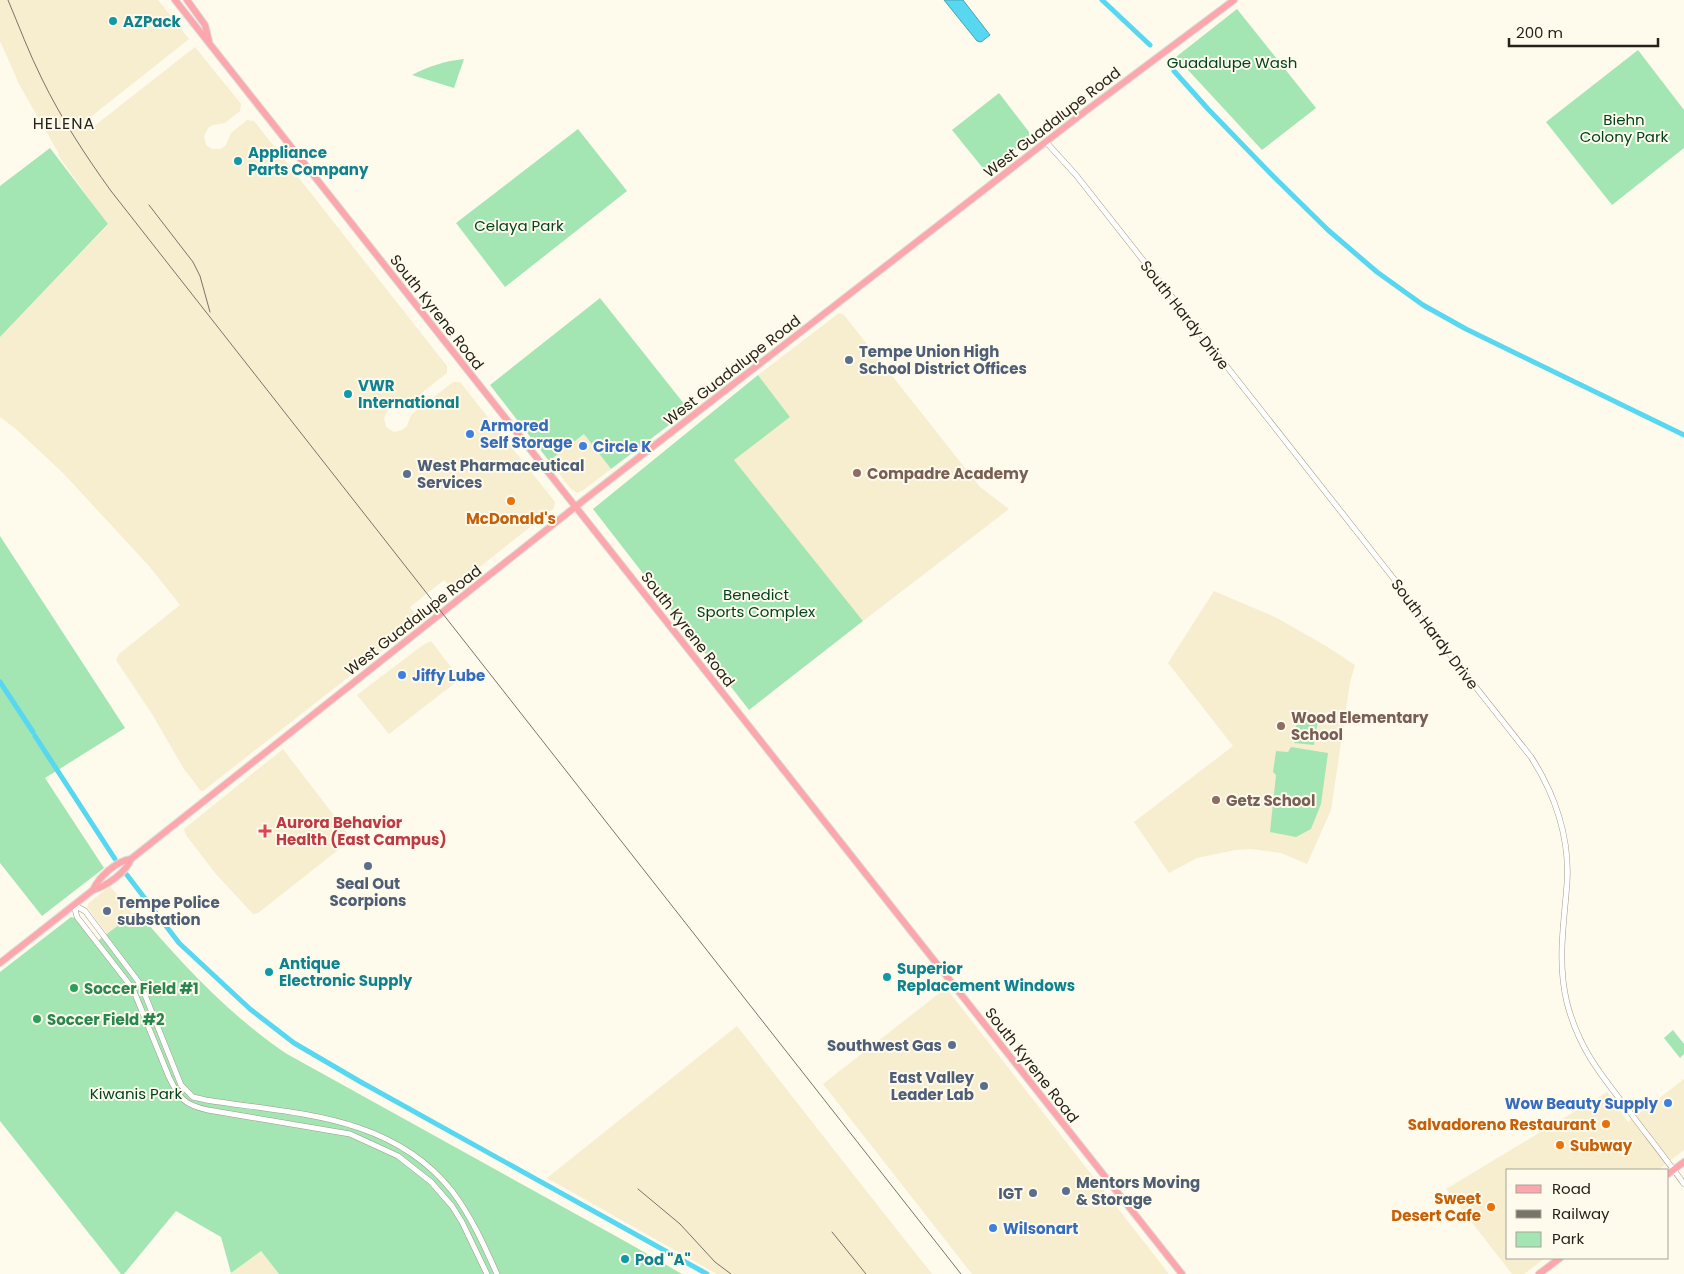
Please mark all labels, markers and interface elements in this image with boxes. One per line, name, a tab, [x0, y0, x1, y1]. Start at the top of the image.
place label: AZPack	[123, 11, 182, 32]
marker: AZPack	[107, 15, 119, 27]
scale bar	[1509, 15, 1658, 47]
text: 200 m	[1516, 22, 1563, 43]
park label: Guadalupe Wash	[1167, 52, 1297, 73]
street label: West Guadalupe Road	[979, 62, 1125, 182]
park label: Biehn Colony Park	[1580, 109, 1669, 147]
district label: HELENA	[33, 112, 95, 135]
place label: Appliance Parts Company	[248, 142, 369, 180]
marker: Appliance Parts Company	[232, 155, 244, 167]
park label: Celaya Park	[474, 215, 564, 236]
street label: South Kyrene Road	[385, 250, 489, 374]
street label: South Hardy Drive	[1136, 256, 1234, 374]
street label: West Guadalupe Road	[659, 310, 805, 430]
place label: Tempe Union High School District Offices	[859, 341, 1027, 379]
marker: Tempe Union High School District Offices	[843, 354, 855, 366]
place label: VWR International	[358, 375, 459, 413]
marker: VWR International	[342, 388, 354, 400]
place label: Armored Self Storage	[480, 415, 572, 453]
marker: Armored Self Storage	[464, 428, 476, 440]
place label: Circle K	[593, 436, 652, 457]
marker: Circle K	[577, 440, 589, 452]
place label: West Pharmaceutical Services	[417, 455, 584, 493]
place label: Compadre Academy	[867, 463, 1029, 484]
marker: Compadre Academy	[851, 467, 863, 479]
marker: West Pharmaceutical Services	[401, 468, 413, 480]
marker: McDonald's	[505, 495, 517, 507]
place label: McDonald's	[466, 508, 556, 529]
street label: West Guadalupe Road	[340, 560, 486, 680]
street label: South Kyrene Road	[636, 567, 740, 691]
street label: South Hardy Drive	[1386, 574, 1484, 694]
park label: Benedict Sports Complex	[697, 584, 815, 622]
place label: Jiffy Lube	[412, 665, 485, 686]
marker: Jiffy Lube	[396, 669, 408, 681]
place label: Wood Elementary School	[1291, 707, 1429, 745]
marker: Wood Elementary School	[1275, 720, 1287, 732]
place label: Getz School	[1226, 790, 1315, 811]
marker: Getz School	[1210, 794, 1222, 806]
place label: Aurora Behavior Health (East Campus)	[276, 812, 447, 850]
marker: Aurora Behavior Health (East Campus)	[258, 824, 272, 838]
marker: Seal Out Scorpions	[362, 860, 374, 872]
place label: Seal Out Scorpions	[330, 873, 406, 911]
place label: Tempe Police substation	[117, 892, 220, 930]
marker: Tempe Police substation	[101, 905, 113, 917]
place label: Antique Electronic Supply	[279, 953, 413, 991]
place label: Superior Replacement Windows	[897, 958, 1075, 996]
marker: Antique Electronic Supply	[263, 966, 275, 978]
marker: Superior Replacement Windows	[881, 971, 893, 983]
place label: Soccer Field #1	[84, 978, 199, 999]
marker: Soccer Field #1	[68, 982, 80, 994]
street label: South Kyrene Road	[980, 1003, 1084, 1127]
place label: Soccer Field #2	[47, 1009, 165, 1030]
marker: Soccer Field #2	[31, 1013, 43, 1025]
place label: Southwest Gas	[827, 1035, 942, 1056]
marker: Southwest Gas	[946, 1039, 958, 1051]
place label: East Valley Leader Lab	[889, 1067, 975, 1105]
marker: East Valley Leader Lab	[978, 1080, 990, 1092]
park label: Kiwanis Park	[90, 1083, 182, 1104]
place label: Wow Beauty Supply	[1505, 1093, 1659, 1114]
marker: Wow Beauty Supply	[1662, 1097, 1674, 1109]
place label: Salvadoreno Restaurant	[1408, 1114, 1596, 1135]
marker: Salvadoreno Restaurant	[1600, 1118, 1612, 1130]
place label: Subway	[1570, 1135, 1633, 1156]
marker: Subway	[1554, 1139, 1566, 1151]
legend	[1506, 1169, 1669, 1259]
place label: Mentors Moving & Storage	[1076, 1172, 1200, 1210]
text: Road	[1552, 1178, 1591, 1199]
place label: IGT	[998, 1183, 1023, 1204]
marker: Mentors Moving & Storage	[1060, 1185, 1072, 1197]
marker: IGT	[1027, 1187, 1039, 1199]
place label: Sweet Desert Cafe	[1391, 1188, 1481, 1226]
marker: Sweet Desert Cafe	[1485, 1201, 1497, 1213]
text: Railway	[1552, 1203, 1610, 1224]
place label: Wilsonart	[1003, 1218, 1078, 1239]
marker: Wilsonart	[987, 1222, 999, 1234]
text: Park	[1552, 1228, 1584, 1249]
place label: Pod "A"	[635, 1249, 691, 1270]
marker: Pod "A"	[619, 1253, 631, 1265]

